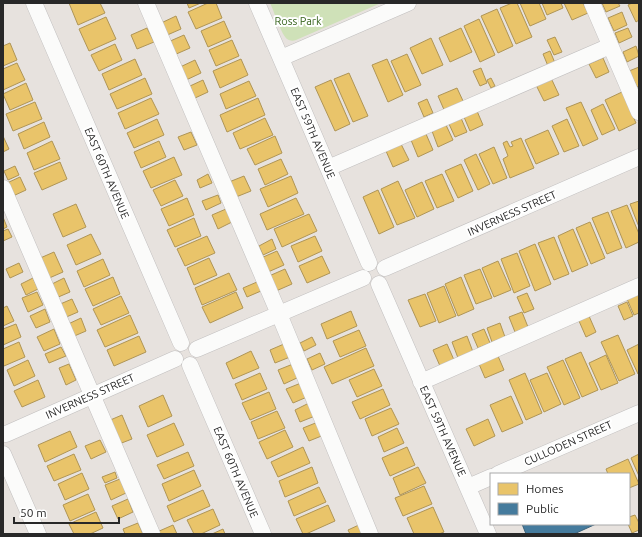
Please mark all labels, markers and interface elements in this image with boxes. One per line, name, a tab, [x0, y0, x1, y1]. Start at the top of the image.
park label: Ross Park	[274, 15, 322, 27]
street label: EAST 59TH AVENUE	[288, 86, 338, 180]
street label: EAST 60TH AVENUE	[82, 126, 132, 220]
street label: INVERNESS STREET	[466, 188, 558, 238]
street label: INVERNESS STREET	[44, 371, 136, 421]
street label: EAST 59TH AVENUE	[418, 384, 468, 478]
street label: CULLODEN STREET	[522, 418, 614, 468]
street label: EAST 60TH AVENUE	[211, 425, 261, 519]
legend	[490, 473, 630, 525]
text: Homes	[526, 482, 564, 495]
scale bar	[14, 499, 119, 525]
text: Public	[526, 502, 559, 515]
text: 50 m	[20, 506, 47, 519]

